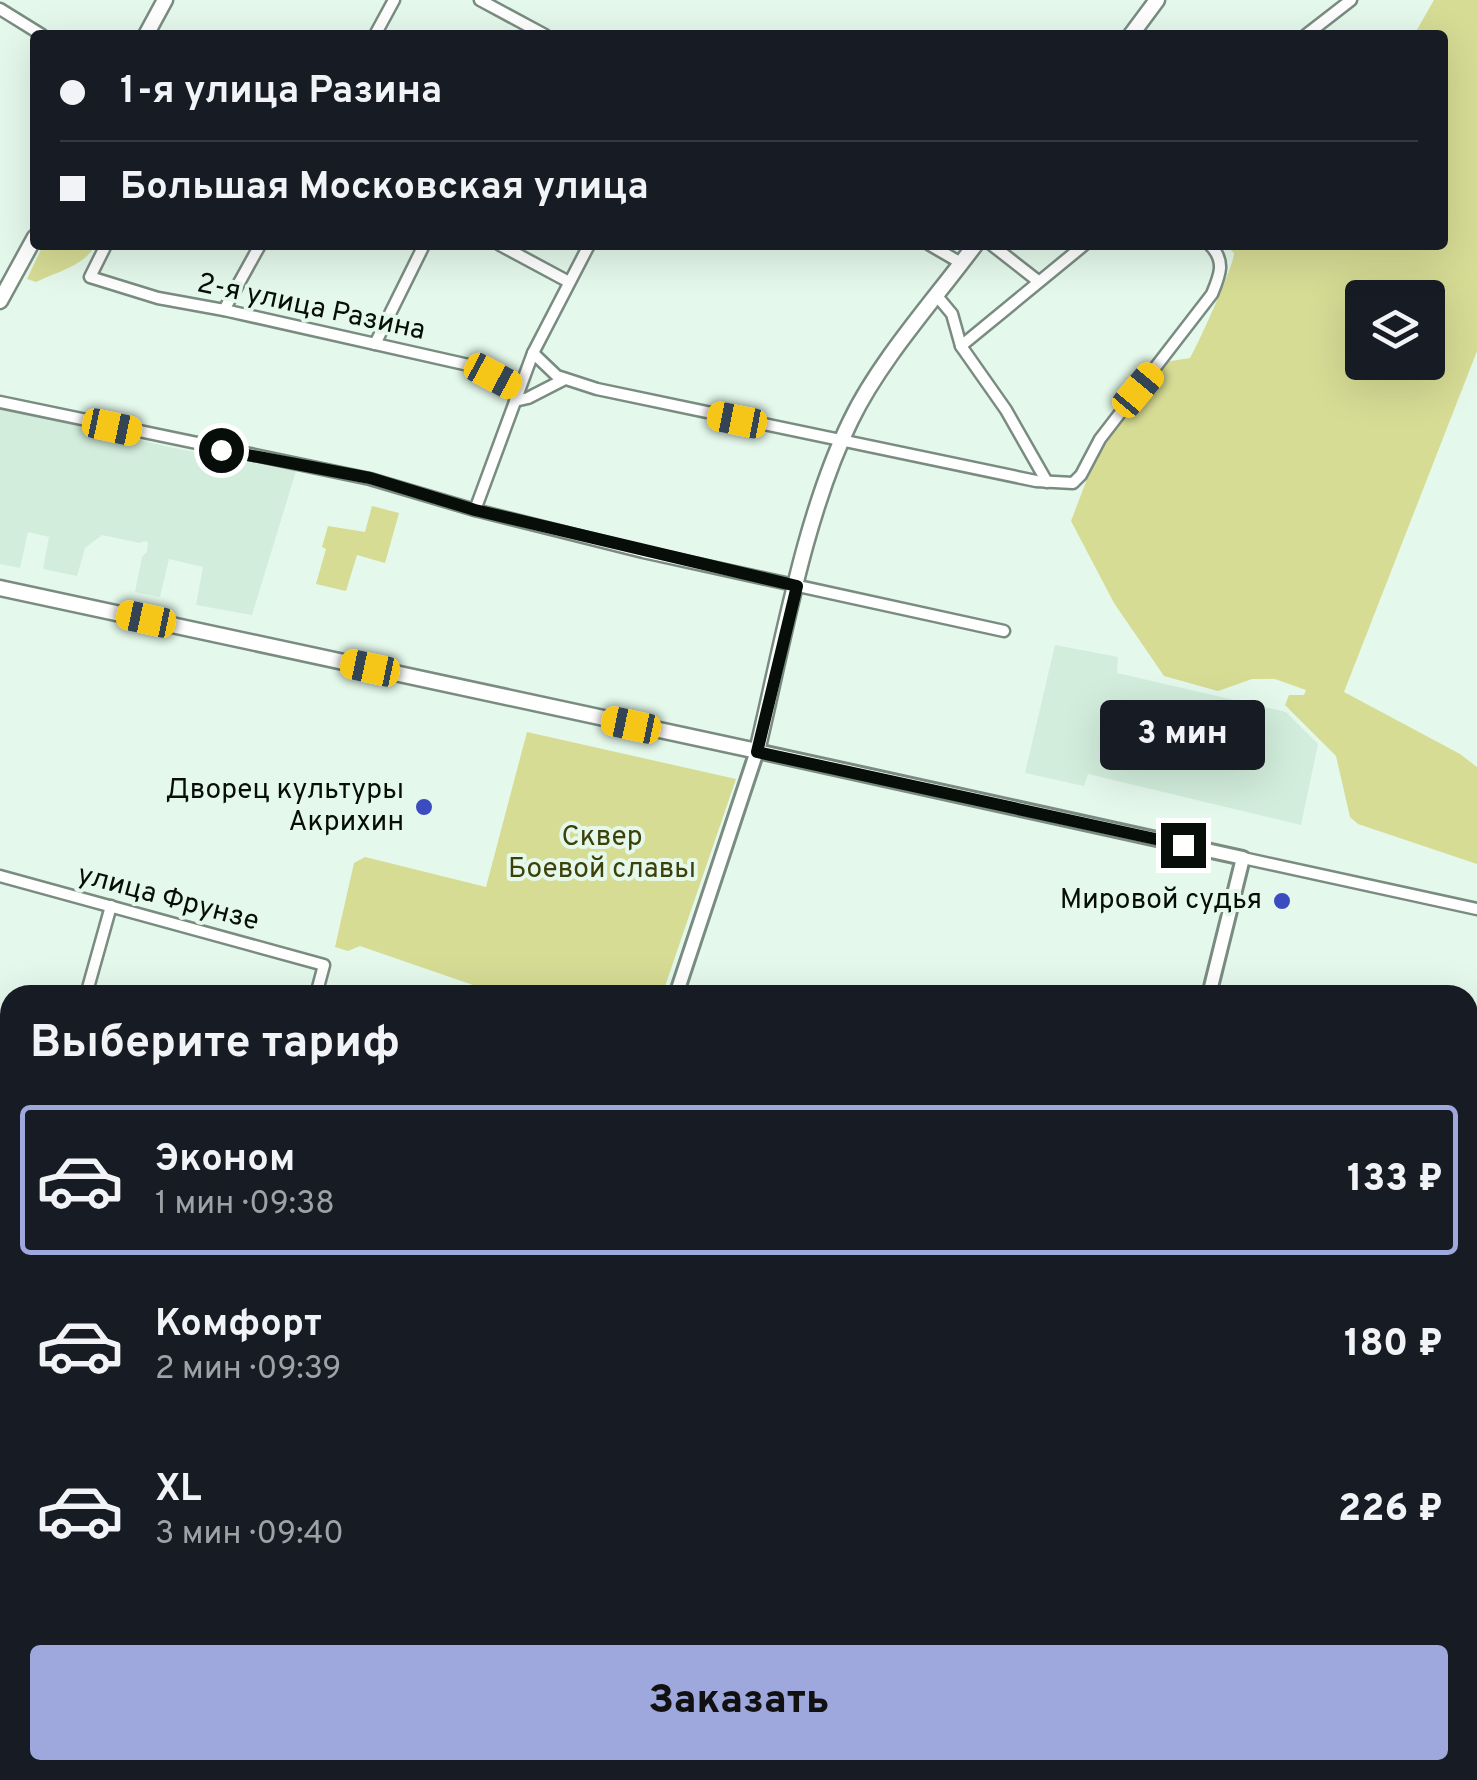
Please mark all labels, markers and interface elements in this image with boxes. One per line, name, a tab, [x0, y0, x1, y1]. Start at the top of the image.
text: 1-я улица Разина	[120, 68, 442, 117]
text: Большая Московская улица	[120, 164, 649, 213]
street label: 2-я улица Разина	[194, 266, 428, 350]
map controls	[1345, 280, 1445, 380]
button: layers	[1345, 280, 1445, 380]
car	[459, 349, 527, 403]
car	[1107, 357, 1169, 423]
car	[705, 400, 769, 440]
car	[80, 406, 144, 448]
route start	[199, 428, 244, 473]
car	[114, 598, 178, 640]
car	[338, 647, 402, 689]
callout: 3 мин	[1100, 700, 1266, 770]
car	[599, 704, 663, 746]
text: 3 мин	[1137, 715, 1228, 755]
place label: Дворец культуры Акрихин	[166, 773, 404, 841]
marker: Дворец культуры Акрихин	[413, 796, 435, 818]
park label: Сквер Боевой славы	[508, 820, 696, 888]
route end	[1161, 823, 1206, 868]
street label: улица Фрунзе	[73, 857, 263, 941]
place label: Мировой судья	[1060, 883, 1262, 919]
marker: Мировой судья	[1271, 890, 1293, 912]
text: Выберите тариф	[30, 1016, 400, 1073]
icon: car	[35, 1135, 125, 1225]
text: Эконом	[155, 1136, 295, 1185]
text: 133 ₽	[1347, 1156, 1443, 1205]
text: 1 мин · 09:38	[155, 1185, 335, 1225]
icon: car	[35, 1300, 125, 1390]
text: Комфорт	[155, 1301, 322, 1350]
text: 180 ₽	[1344, 1321, 1443, 1370]
text: 2 мин · 09:39	[155, 1350, 341, 1390]
icon: car	[35, 1465, 125, 1555]
text: XL	[155, 1466, 202, 1515]
text: 226 ₽	[1338, 1486, 1443, 1535]
text: 3 мин · 09:40	[155, 1515, 344, 1555]
button: Заказать	[30, 1645, 1448, 1760]

